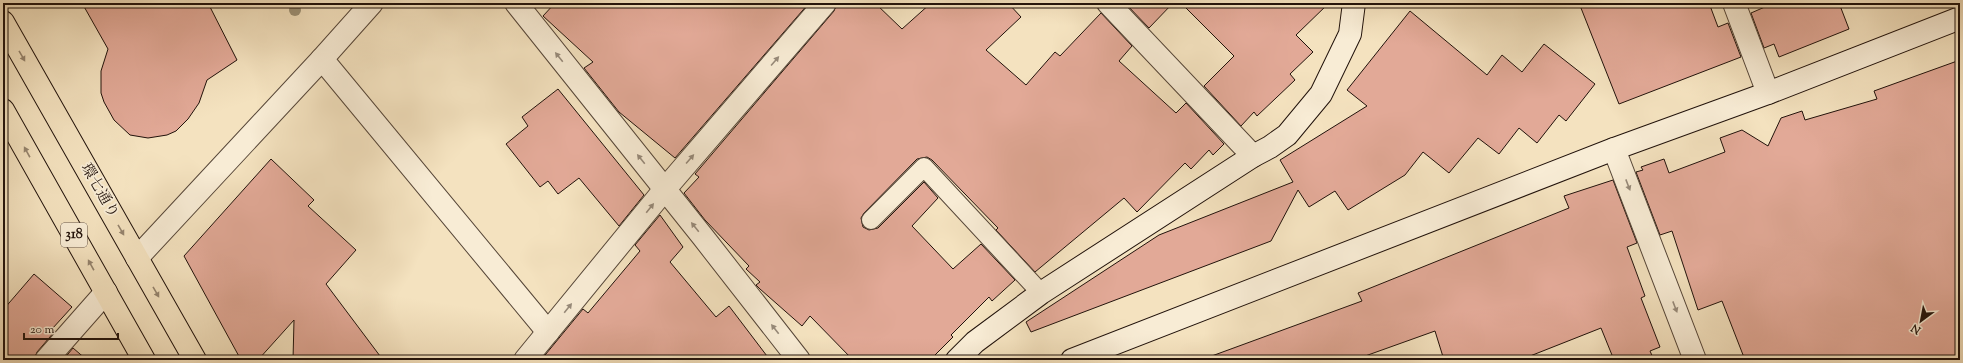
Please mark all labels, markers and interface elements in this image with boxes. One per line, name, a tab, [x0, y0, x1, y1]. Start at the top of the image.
one-way arrow	[19, 50, 26, 62]
one-way arrow	[555, 52, 564, 62]
one-way arrow	[770, 56, 780, 66]
one-way arrow	[23, 146, 30, 158]
one-way arrow	[636, 153, 645, 164]
one-way arrow	[686, 154, 695, 165]
street label: 環七通り	[75, 160, 123, 222]
one-way arrow	[1626, 180, 1632, 192]
one-way arrow	[645, 202, 654, 213]
one-way arrow	[691, 221, 699, 232]
road number: 318	[61, 223, 87, 247]
one-way arrow	[118, 224, 125, 236]
one-way arrow	[87, 259, 94, 271]
one-way arrow	[153, 286, 160, 298]
one-way arrow	[1672, 301, 1678, 313]
north arrow	[1901, 301, 1941, 341]
one-way arrow	[563, 303, 572, 314]
scale bar	[24, 315, 118, 341]
text: N	[1908, 319, 1925, 338]
text: 20 m	[30, 321, 55, 339]
one-way arrow	[771, 324, 779, 335]

